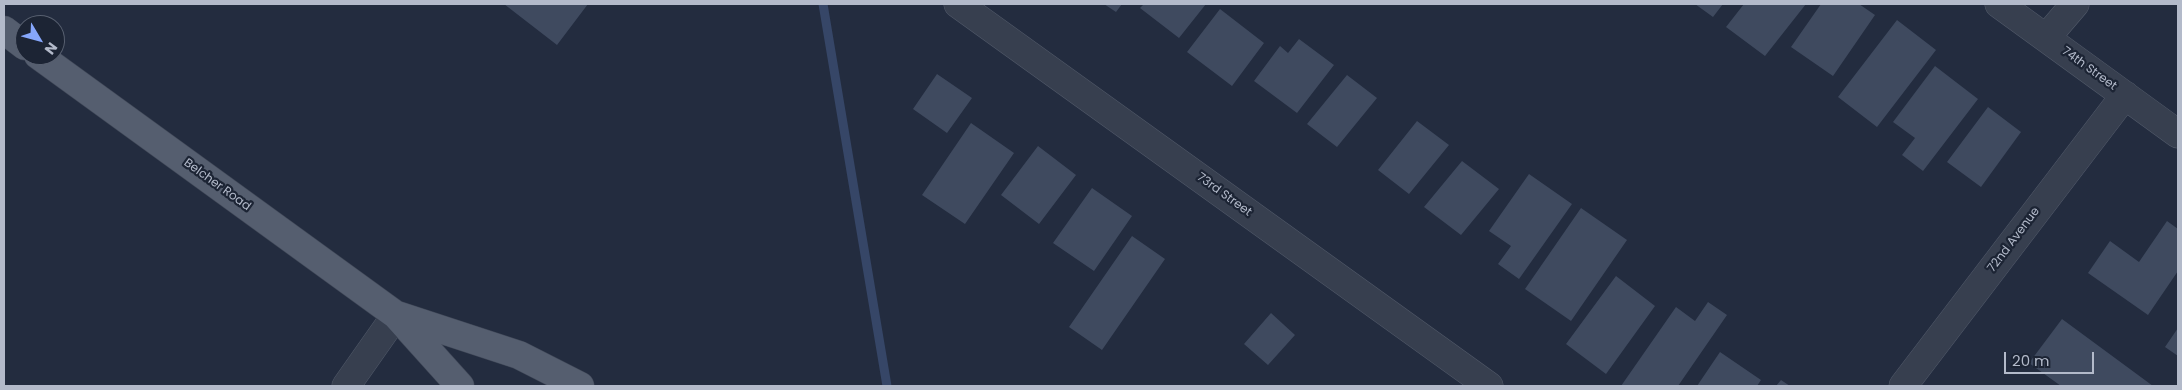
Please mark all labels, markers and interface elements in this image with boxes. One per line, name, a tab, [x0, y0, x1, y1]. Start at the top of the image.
north arrow	[15, 15, 65, 65]
text: N	[40, 38, 62, 59]
street label: 74th Street	[2059, 44, 2119, 94]
street label: Belcher Road	[181, 156, 253, 214]
street label: 73rd Street	[1194, 170, 1254, 220]
street label: 72nd Avenue	[1985, 205, 2043, 275]
scale bar	[2007, 342, 2097, 374]
text: 20 m	[2012, 350, 2050, 371]

